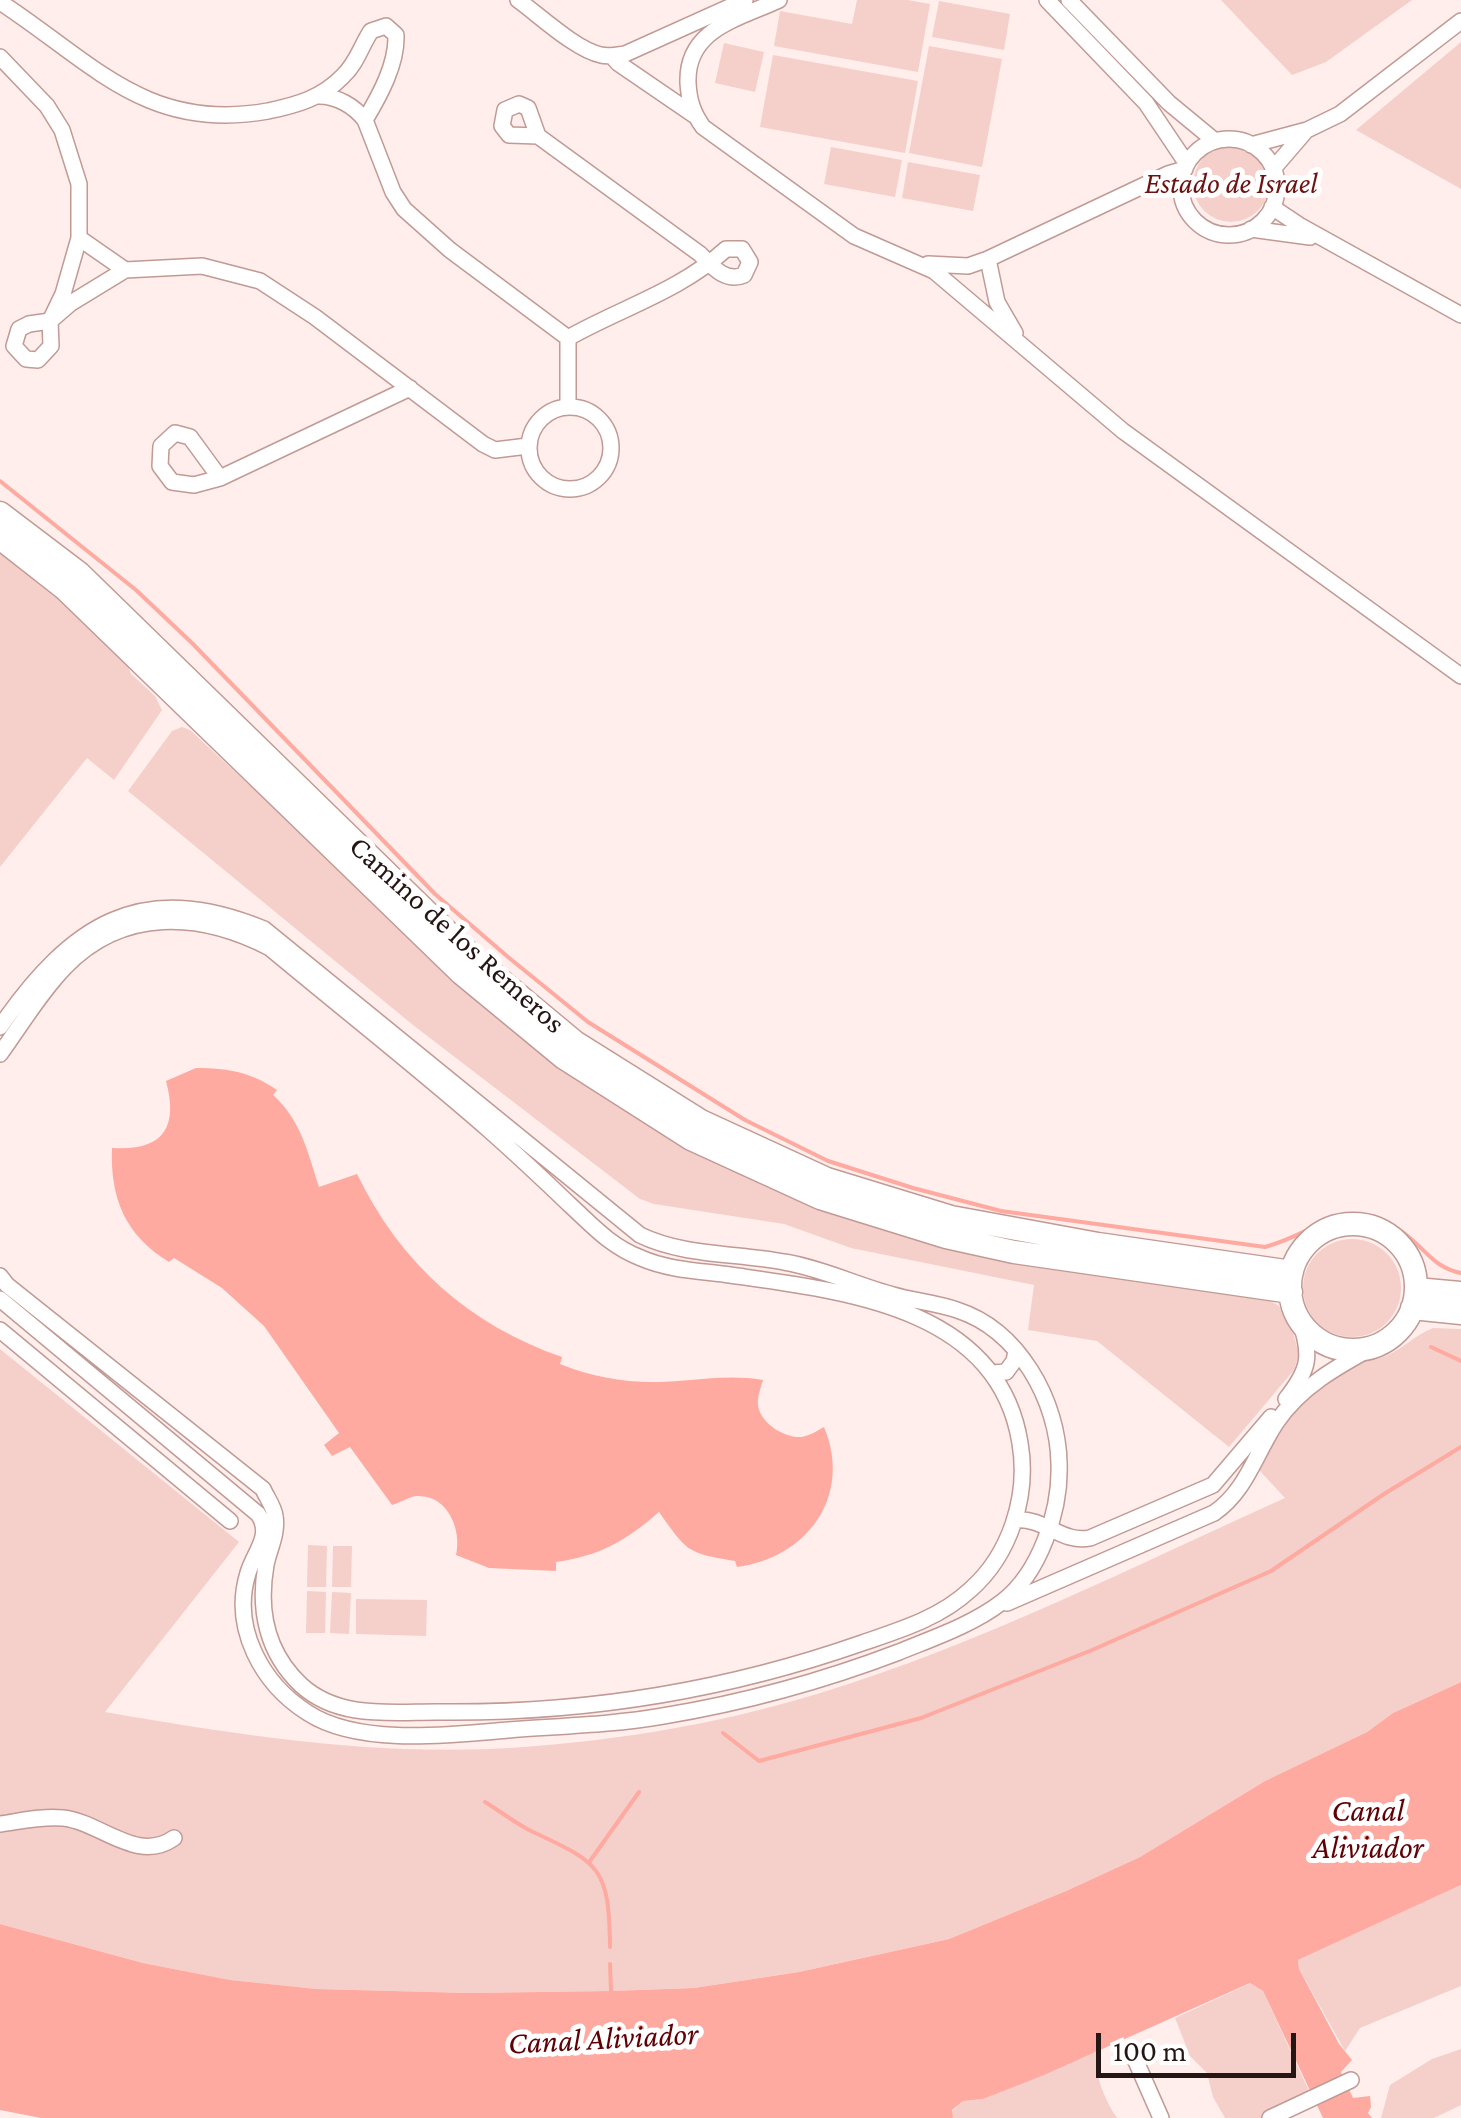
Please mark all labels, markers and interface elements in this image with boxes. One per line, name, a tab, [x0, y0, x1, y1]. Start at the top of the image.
park label: Estado de Israel	[1145, 166, 1317, 202]
street label: Camino de los Remeros	[342, 829, 572, 1041]
water label: Canal Aliviador	[1312, 1792, 1424, 1867]
scale bar	[1101, 2013, 1301, 2075]
water label: Canal Aliviador	[507, 2015, 699, 2063]
text: 100 m	[1113, 2034, 1187, 2067]

